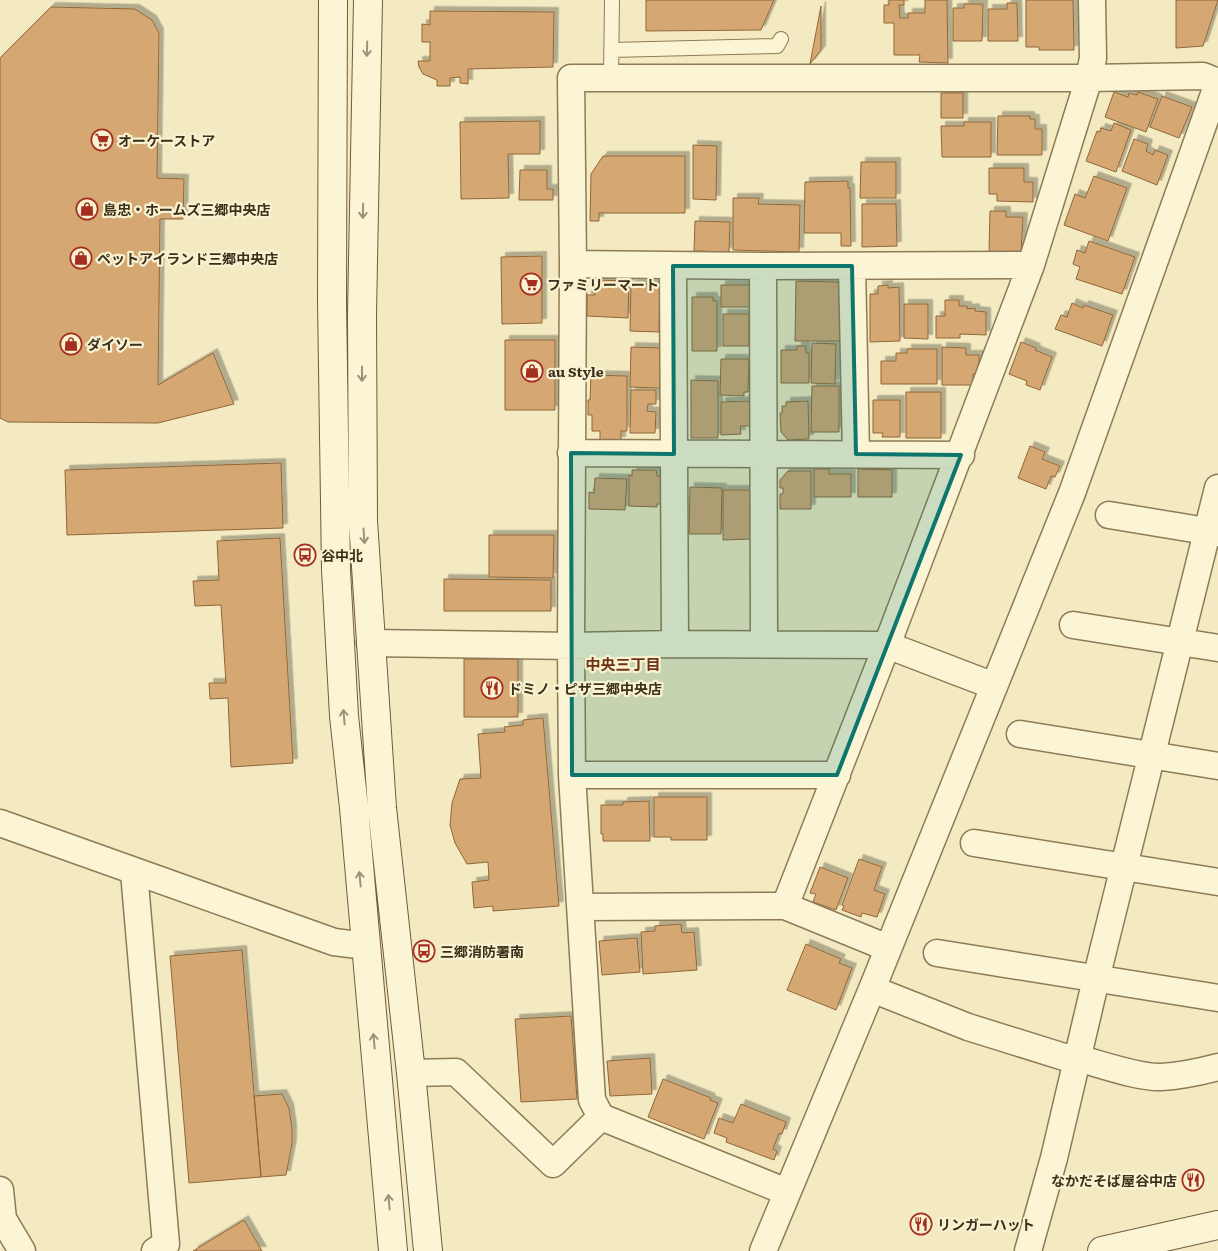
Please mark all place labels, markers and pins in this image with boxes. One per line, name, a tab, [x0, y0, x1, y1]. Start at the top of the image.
supermarket icon: オーケーストア	[90, 128, 114, 152]
place label: オーケーストア	[118, 130, 215, 150]
shop icon: 島忠・ホームズ三郷中央店	[75, 197, 99, 221]
place label: 島忠・ホームズ三郷中央店	[103, 199, 271, 219]
shop icon: ペットアイランド三郷中央店	[69, 246, 93, 270]
place label: ペットアイランド三郷中央店	[97, 248, 278, 268]
supermarket icon: ファミリーマート	[519, 272, 543, 296]
place label: ファミリーマート	[547, 274, 659, 294]
shop icon: ダイソー	[59, 332, 83, 356]
place label: ダイソー	[87, 334, 143, 354]
shop icon: au Style	[520, 359, 544, 383]
place label: au Style	[548, 361, 604, 381]
bus stop icon: 谷中北	[293, 543, 317, 567]
place label: 谷中北	[321, 545, 363, 565]
restaurant icon: ドミノ・ピザ三郷中央店	[480, 676, 504, 700]
place label: ドミノ・ピザ三郷中央店	[508, 678, 662, 698]
bus stop icon: 三郷消防署南	[412, 939, 436, 963]
place label: 三郷消防署南	[440, 941, 524, 961]
restaurant icon: なかだそば屋谷中店	[1181, 1168, 1205, 1192]
place label: なかだそば屋谷中店	[1051, 1170, 1177, 1190]
restaurant icon: リンガーハット	[909, 1212, 933, 1236]
place label: リンガーハット	[937, 1214, 1035, 1234]

